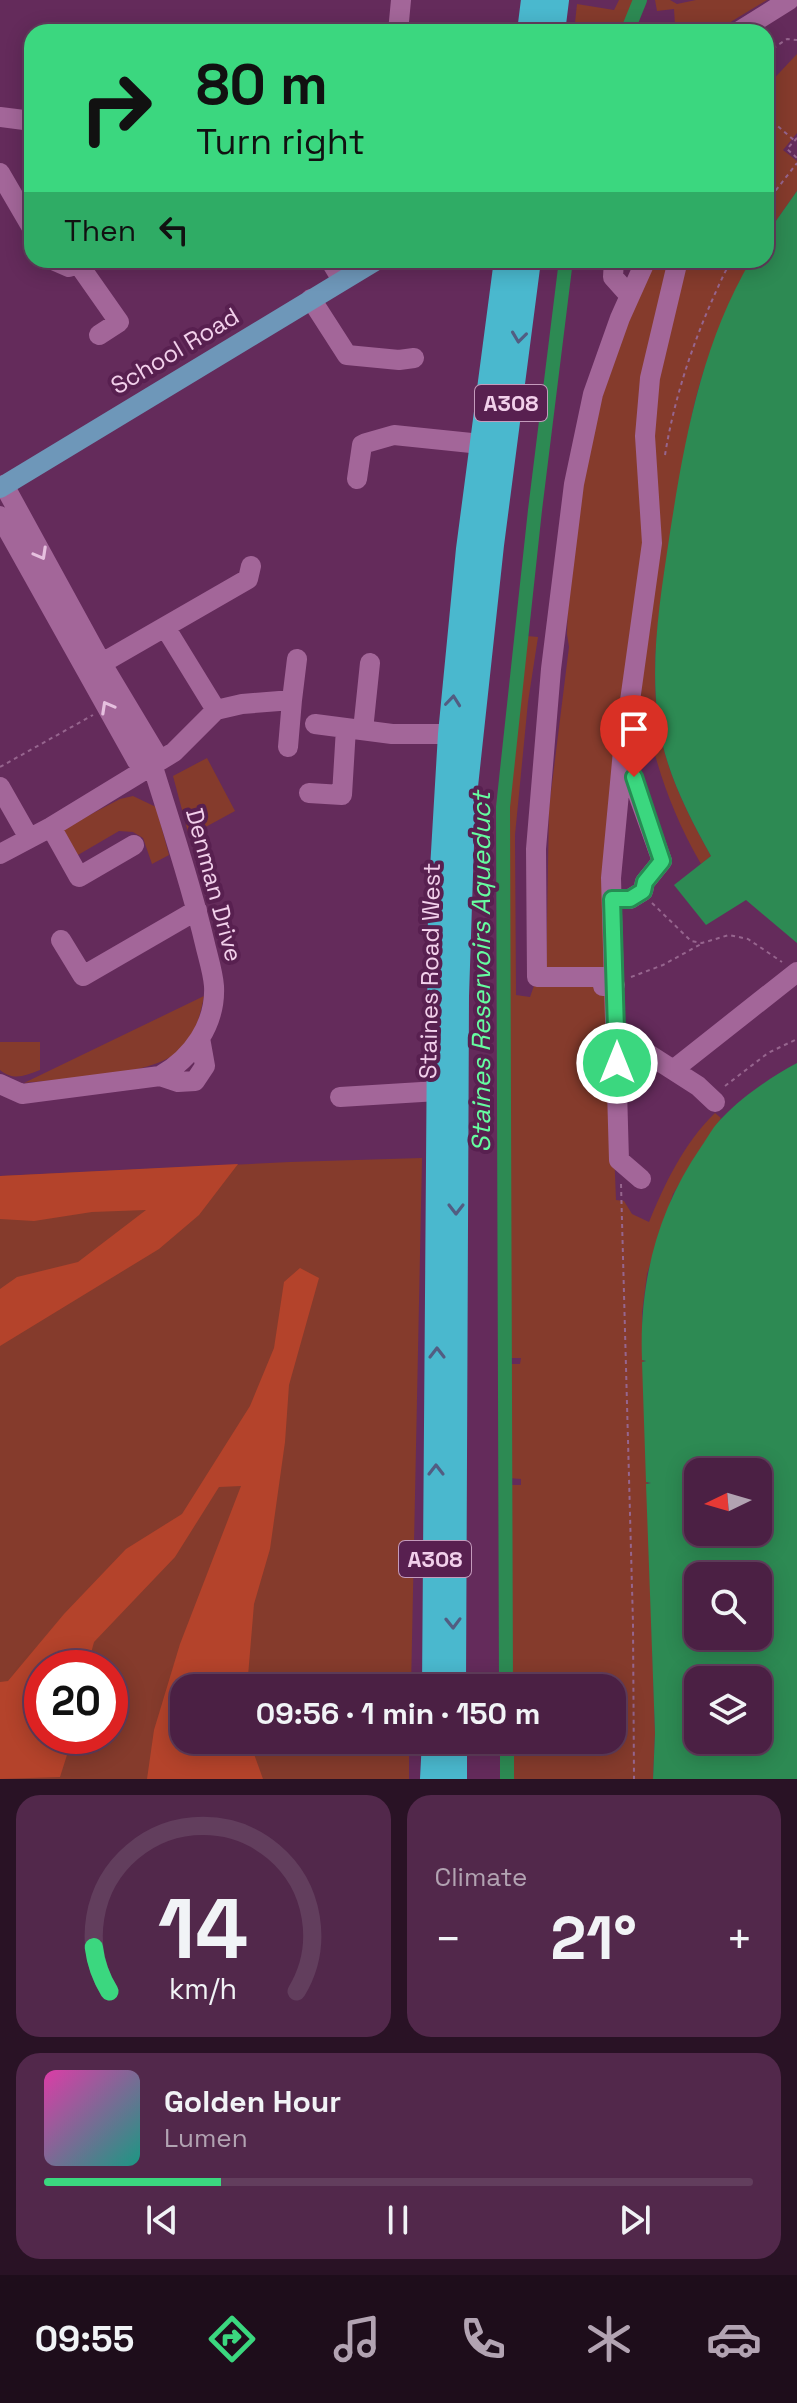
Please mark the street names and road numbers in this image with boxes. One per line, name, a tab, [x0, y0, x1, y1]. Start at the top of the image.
street label: School Road	[105, 300, 245, 401]
road number: A308	[475, 385, 547, 421]
street label: Denman Drive	[179, 805, 250, 965]
street label: Staines Road West	[412, 863, 447, 1079]
road number: A308	[399, 1541, 471, 1577]

